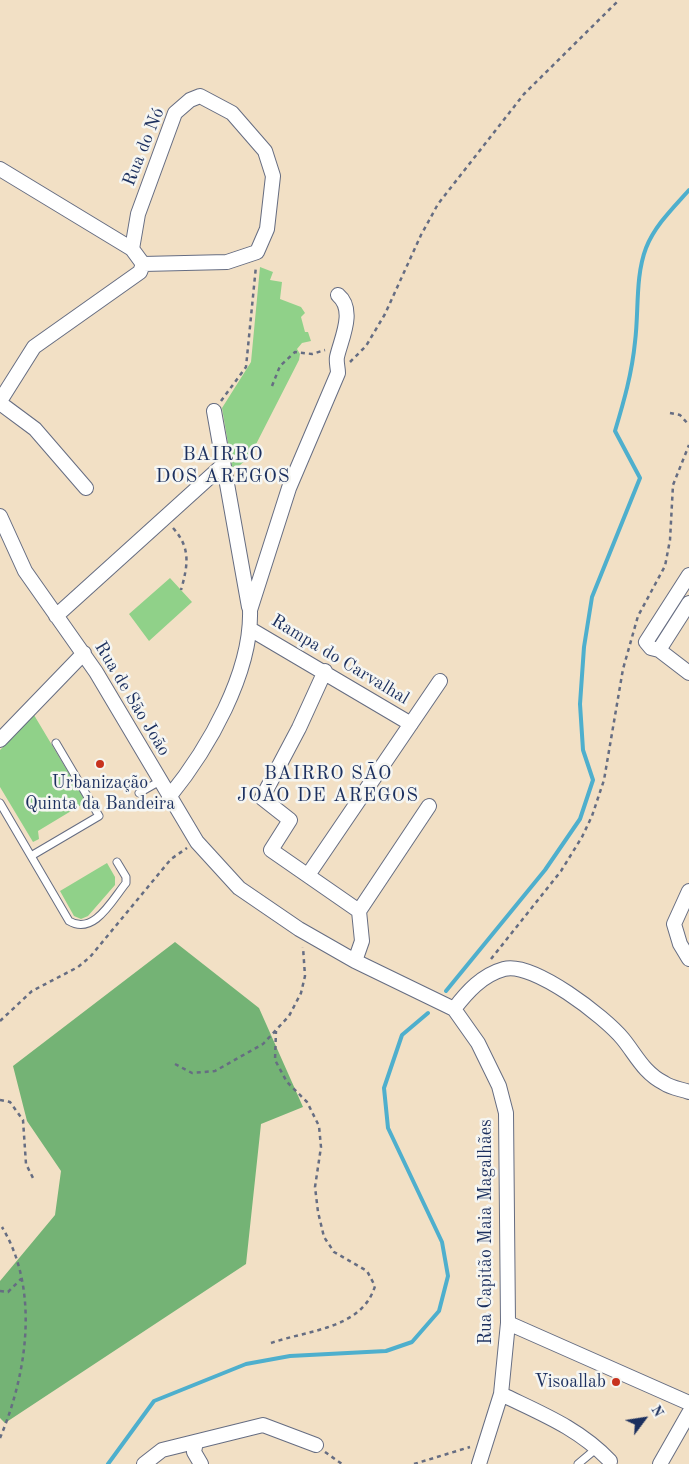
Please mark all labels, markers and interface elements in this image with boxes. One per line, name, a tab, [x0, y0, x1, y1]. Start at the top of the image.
street label: Rua do Nó	[119, 105, 169, 189]
district label: BAIRRO DOS AREGOS	[154, 444, 292, 488]
street label: Rampa do Carvalhal	[267, 610, 413, 710]
street label: Rua de São João	[89, 638, 175, 760]
marker: Urbanização Quinta da Bandeira	[94, 758, 106, 770]
district label: BAIRRO SÃO JOÃO DE AREGOS	[235, 763, 421, 807]
place label: Urbanização Quinta da Bandeira	[25, 772, 175, 814]
street label: Rua Capitão Maia Magalhães	[475, 1119, 497, 1345]
place label: Visoallab	[535, 1371, 606, 1393]
marker: Visoallab	[610, 1376, 622, 1388]
north arrow	[619, 1394, 669, 1444]
text: N	[648, 1403, 666, 1419]

